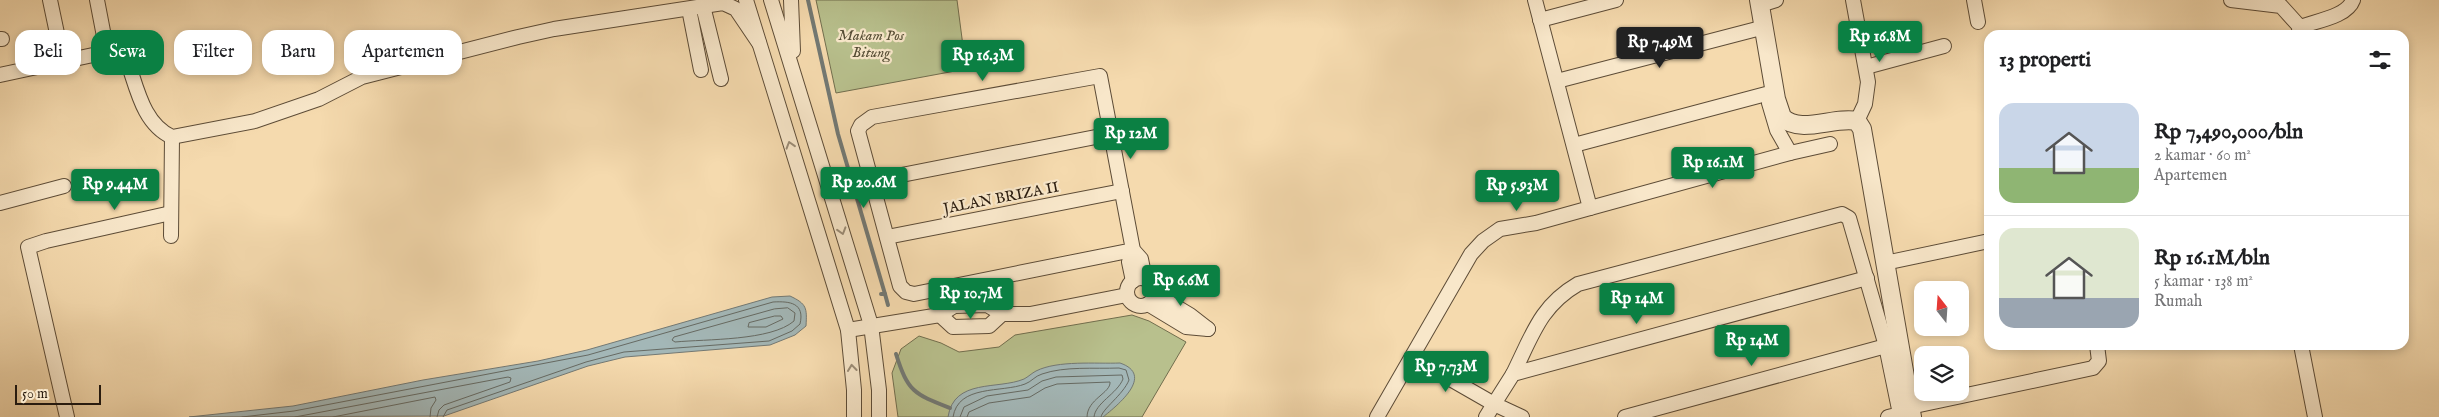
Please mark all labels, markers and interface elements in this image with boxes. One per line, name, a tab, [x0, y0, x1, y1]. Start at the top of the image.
pin: Rp 16.8M	[1828, 20, 1932, 63]
park label: Makam Pos Bitung	[838, 26, 905, 63]
pin: Rp 7.49M	[1608, 27, 1712, 69]
text: Rp 16.8M	[1849, 27, 1911, 47]
chip: Beli	[15, 30, 81, 75]
chip: Sewa	[91, 30, 164, 75]
chip: Filter	[174, 30, 252, 75]
chip: Baru	[262, 30, 334, 75]
chip: Apartemen	[344, 30, 462, 75]
text: Rp 7.49M	[1627, 33, 1693, 53]
pin: Rp 16.3M	[931, 39, 1035, 82]
text: Rp 16.3M	[952, 46, 1014, 66]
icon: filters	[2366, 46, 2394, 74]
text: 13 properti	[1999, 47, 2091, 74]
pin: Rp 12M	[1090, 118, 1172, 160]
text: Rp 7,490,000/bln	[2154, 119, 2303, 146]
icon: home	[2039, 123, 2099, 183]
text: Rp 12M	[1105, 124, 1157, 144]
one-way arrow	[786, 141, 796, 149]
pin: Rp 16.1M	[1661, 146, 1765, 189]
text: 2 kamar · 60 m²	[2154, 146, 2251, 166]
text: Rp 16.1M	[1682, 153, 1744, 173]
pin: Rp 20.6M	[812, 166, 916, 209]
text: Apartemen	[2154, 166, 2227, 186]
pin: Rp 9.44M	[63, 168, 167, 211]
pin: Rp 5.93M	[1465, 170, 1569, 212]
text: Rp 20.6M	[832, 173, 896, 193]
text: Rp 9.44M	[82, 175, 148, 195]
text: Rp 5.93M	[1486, 176, 1548, 196]
street label: JALAN BRIZA II	[940, 177, 1061, 219]
one-way arrow	[837, 226, 847, 234]
text: Rp 16.1M/bln	[2154, 245, 2270, 272]
icon: home	[2039, 248, 2099, 308]
pin: Rp 6.6M	[1135, 264, 1227, 307]
text: Rp 6.6M	[1153, 271, 1209, 291]
text: 5 kamar · 138 m²	[2154, 272, 2253, 292]
pin: Rp 10.7M	[919, 278, 1023, 320]
north arrow	[1914, 281, 1969, 336]
map controls	[1914, 281, 1969, 401]
pin: Rp 14M	[1596, 282, 1678, 325]
text: Rp 10.7M	[939, 284, 1003, 304]
text: Rp 14M	[1610, 289, 1664, 309]
text: Rumah	[2154, 292, 2202, 312]
pin: Rp 14M	[1711, 324, 1793, 367]
text: Rp 14M	[1725, 331, 1779, 351]
button: layers	[1914, 346, 1969, 401]
pin: Rp 7.73M	[1394, 350, 1498, 393]
text: Rp 7.73M	[1415, 357, 1477, 377]
one-way arrow	[847, 364, 858, 372]
scale bar	[15, 382, 101, 405]
text: 50 m	[22, 385, 48, 403]

